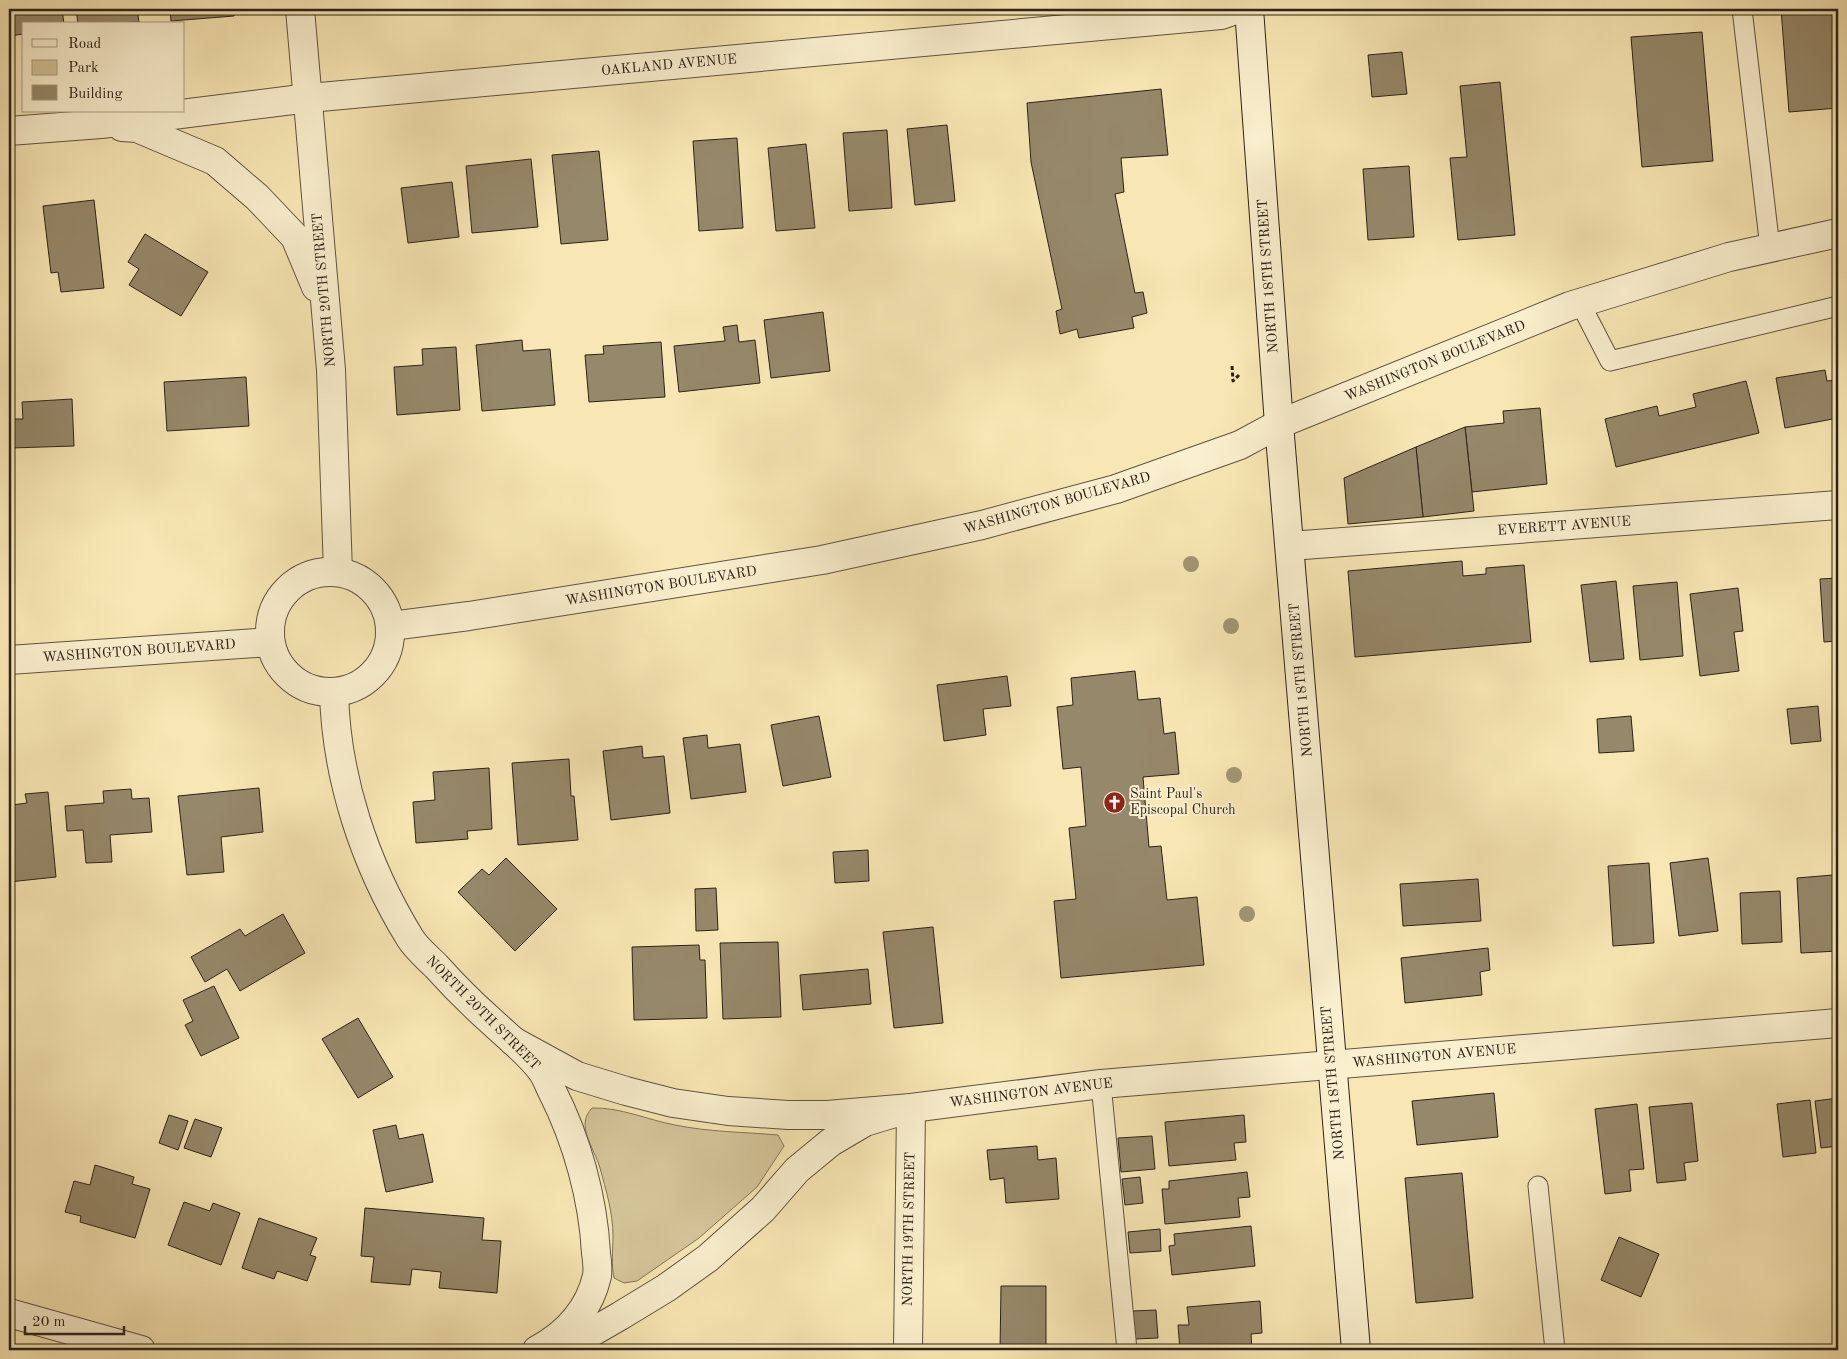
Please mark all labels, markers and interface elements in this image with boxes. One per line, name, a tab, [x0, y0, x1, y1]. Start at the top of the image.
legend	[22, 22, 185, 112]
text: Road	[68, 37, 102, 52]
street label: OAKLAND AVENUE	[601, 52, 737, 78]
text: Park	[68, 61, 99, 76]
text: Building	[68, 87, 123, 102]
street label: NORTH 18TH STREET	[1256, 198, 1280, 354]
street label: NORTH 20TH STREET	[310, 212, 338, 368]
street label: WASHINGTON BOULEVARD	[1343, 318, 1527, 404]
street label: WASHINGTON BOULEVARD	[962, 470, 1152, 536]
street label: EVERETT AVENUE	[1497, 514, 1631, 538]
street label: WASHINGTON BOULEVARD	[564, 564, 758, 608]
street label: NORTH 18TH STREET	[1287, 602, 1315, 758]
street label: WASHINGTON BOULEVARD	[42, 637, 236, 665]
place label: Saint Paul's Episcopal Church	[1130, 787, 1236, 817]
church icon: Saint Paul's Episcopal Church	[1102, 790, 1126, 814]
street label: NORTH 20TH STREET	[423, 953, 543, 1073]
street label: NORTH 18TH STREET	[1319, 1005, 1347, 1161]
street label: WASHINGTON AVENUE	[1351, 1042, 1517, 1070]
street label: WASHINGTON AVENUE	[949, 1076, 1113, 1110]
street label: NORTH 19TH STREET	[901, 1152, 917, 1306]
scale bar	[25, 1304, 124, 1336]
text: 20 m	[32, 1315, 66, 1330]

